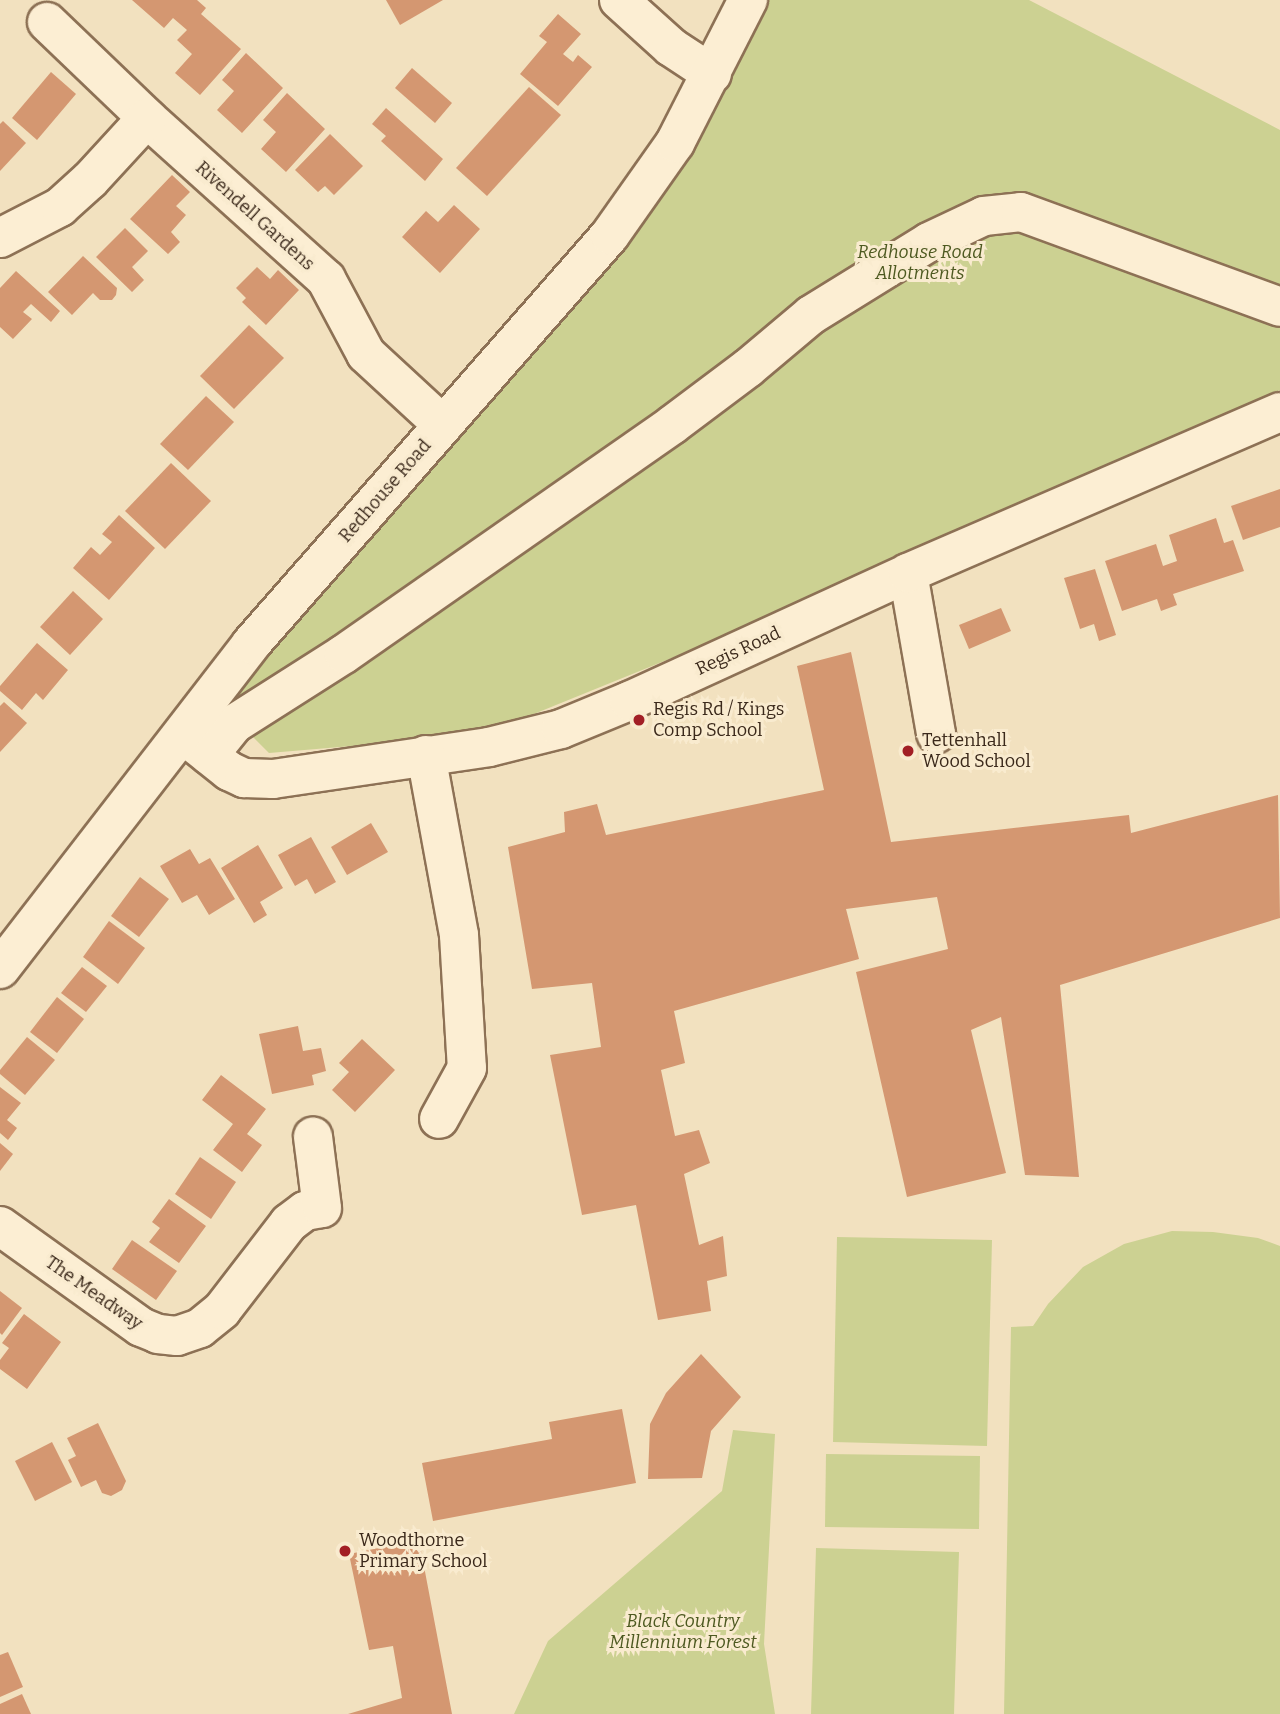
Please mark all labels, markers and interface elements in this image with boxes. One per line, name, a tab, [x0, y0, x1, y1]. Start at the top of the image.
street label: Rivendell Gardens	[191, 157, 319, 275]
park label: Redhouse Road Allotments	[857, 242, 983, 284]
street label: Redhouse Road	[335, 435, 435, 547]
street label: Regis Road	[692, 622, 784, 680]
place label: Regis Rd / Kings Comp School	[653, 699, 784, 742]
marker: Regis Rd / Kings Comp School	[631, 712, 647, 728]
place label: Tettenhall Wood School	[922, 730, 1031, 772]
marker: Tettenhall Wood School	[900, 743, 916, 759]
street label: The Meadway	[41, 1252, 147, 1334]
place label: Woodthorne Primary School	[359, 1530, 488, 1572]
marker: Woodthorne Primary School	[337, 1543, 353, 1559]
park label: Black Country Millennium Forest	[609, 1611, 757, 1654]

